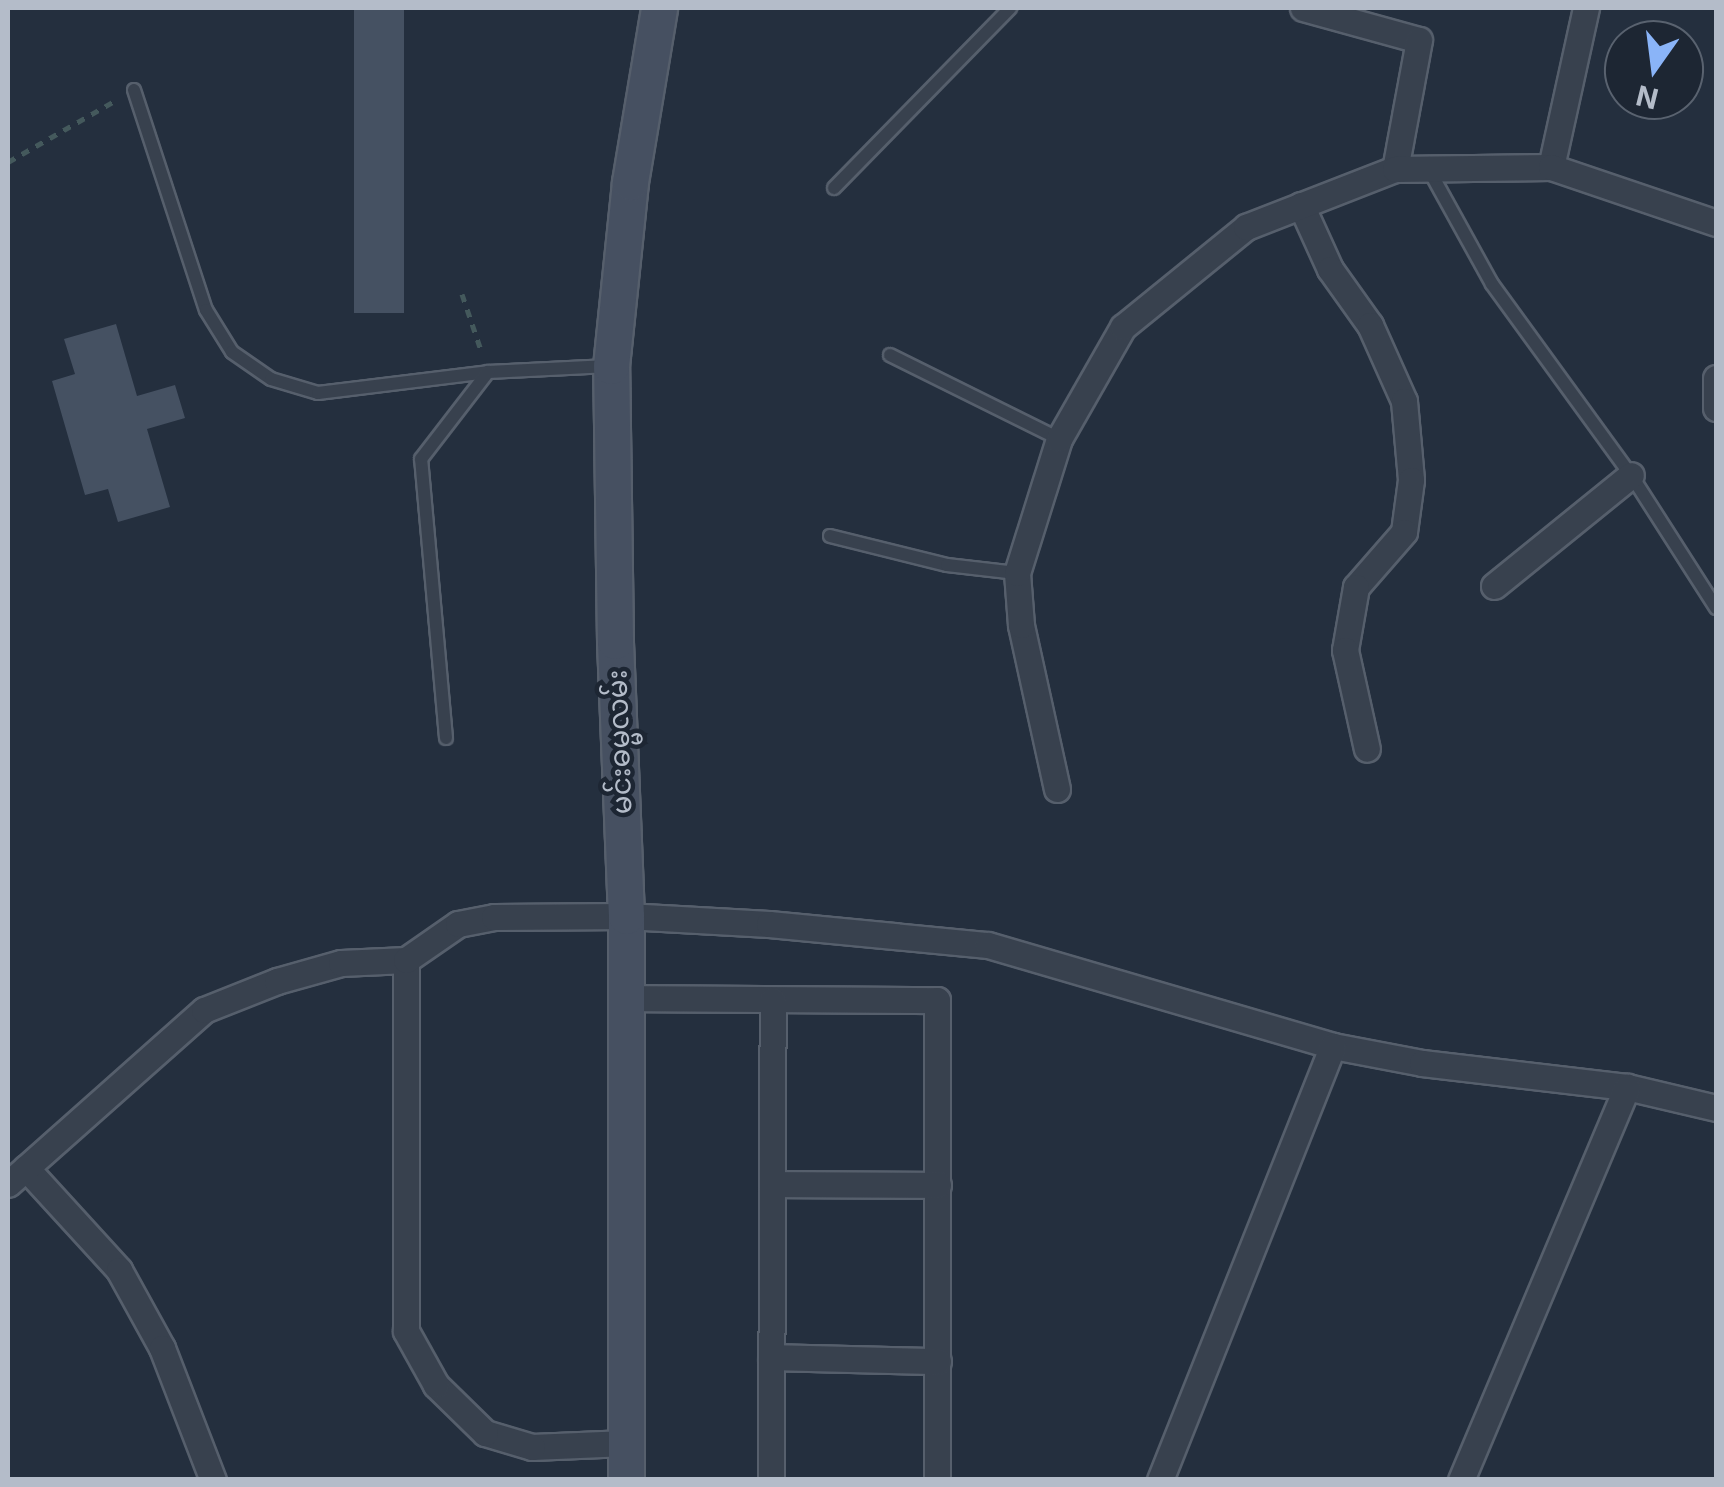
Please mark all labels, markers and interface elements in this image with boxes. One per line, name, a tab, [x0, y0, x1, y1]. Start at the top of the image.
north arrow	[1604, 20, 1704, 120]
text: N	[1633, 78, 1662, 116]
street label: မင်းဓမ္မလမ်း	[600, 669, 638, 815]

